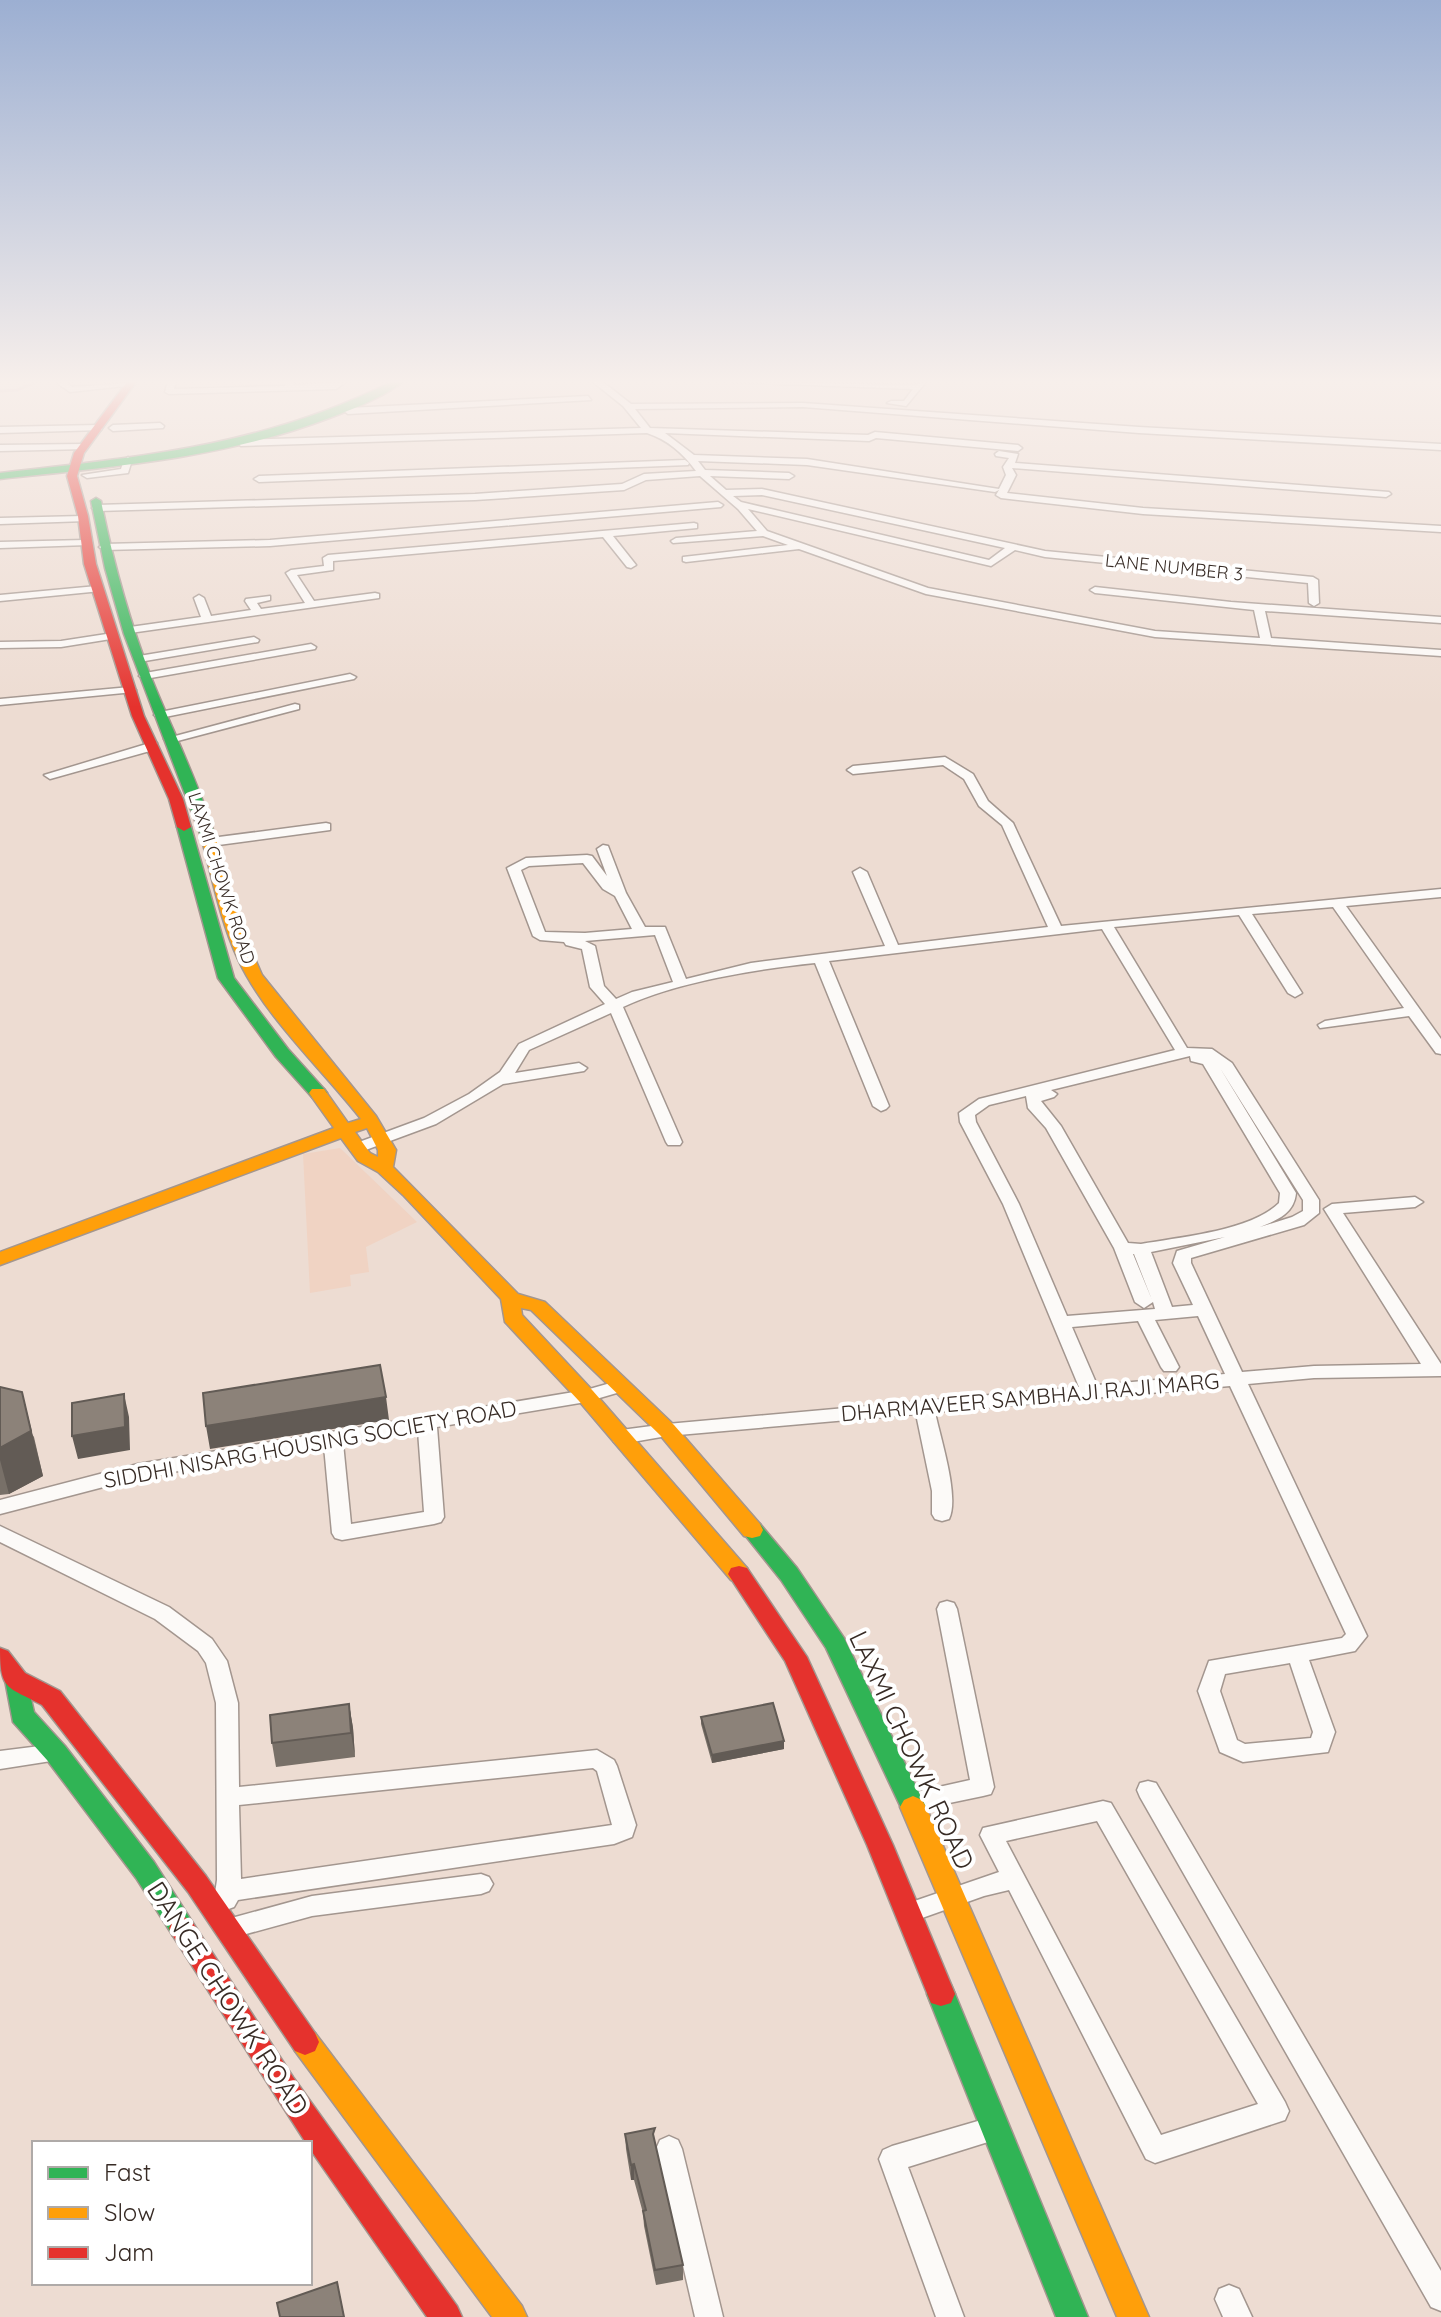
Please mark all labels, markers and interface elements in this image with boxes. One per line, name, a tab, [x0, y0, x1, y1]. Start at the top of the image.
street label: LANE NUMBER 3	[1104, 548, 1244, 586]
street label: LAXMI CHOWK ROAD	[183, 789, 261, 967]
street label: DHARMAVEER SAMBHAJI RAJI MARG	[840, 1366, 1220, 1428]
street label: SIDDHI NISARG HOUSING SOCIETY ROAD	[101, 1394, 519, 1494]
street label: LAXMI CHOWK ROAD	[842, 1626, 982, 1874]
street label: DANGE CHOWK ROAD	[140, 1875, 316, 2121]
legend	[32, 2141, 312, 2285]
text: Fast	[104, 2157, 151, 2187]
text: Slow	[104, 2197, 155, 2227]
text: Jam	[104, 2237, 154, 2267]

